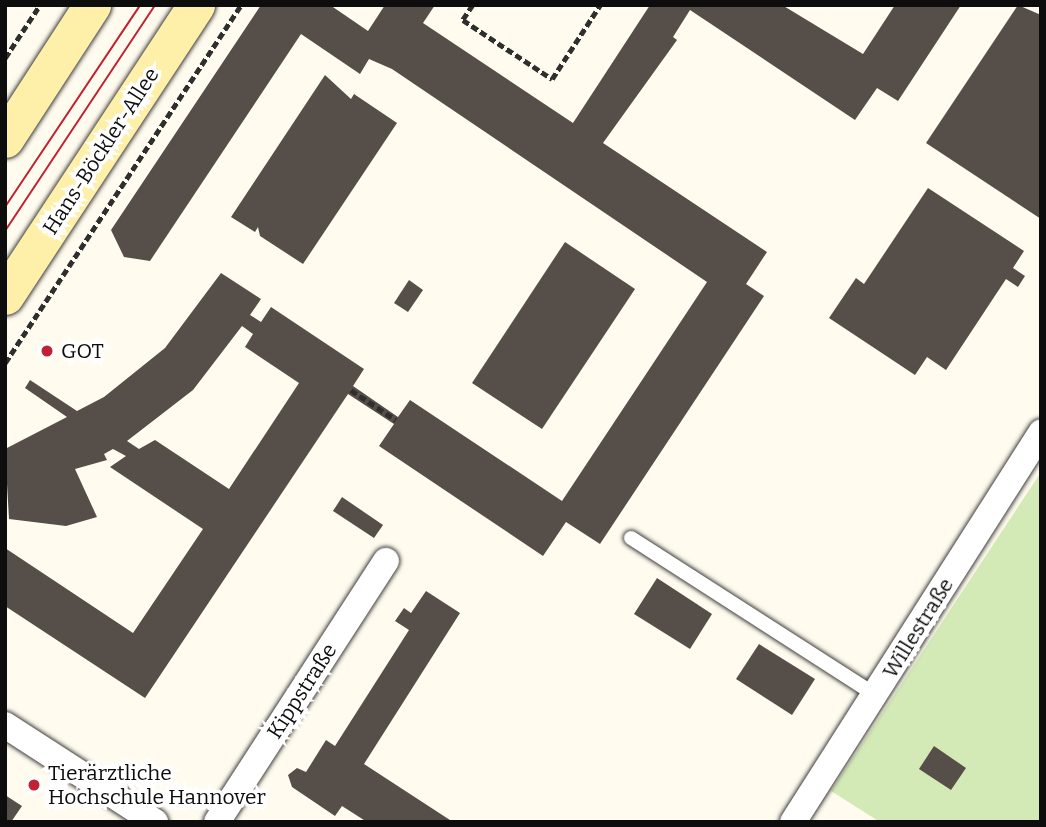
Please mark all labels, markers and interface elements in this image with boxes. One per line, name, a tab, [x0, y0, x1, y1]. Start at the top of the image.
street label: Hans-Böckler-Allee	[38, 63, 164, 239]
place label: GOT	[61, 338, 104, 364]
marker: GOT	[39, 343, 55, 359]
street label: Willestraße	[877, 573, 959, 683]
street label: Kippstraße	[262, 639, 342, 743]
place label: Tierärztliche Hochschule Hannover	[48, 760, 266, 810]
marker: Tierärztliche Hochschule Hannover	[26, 777, 42, 793]

